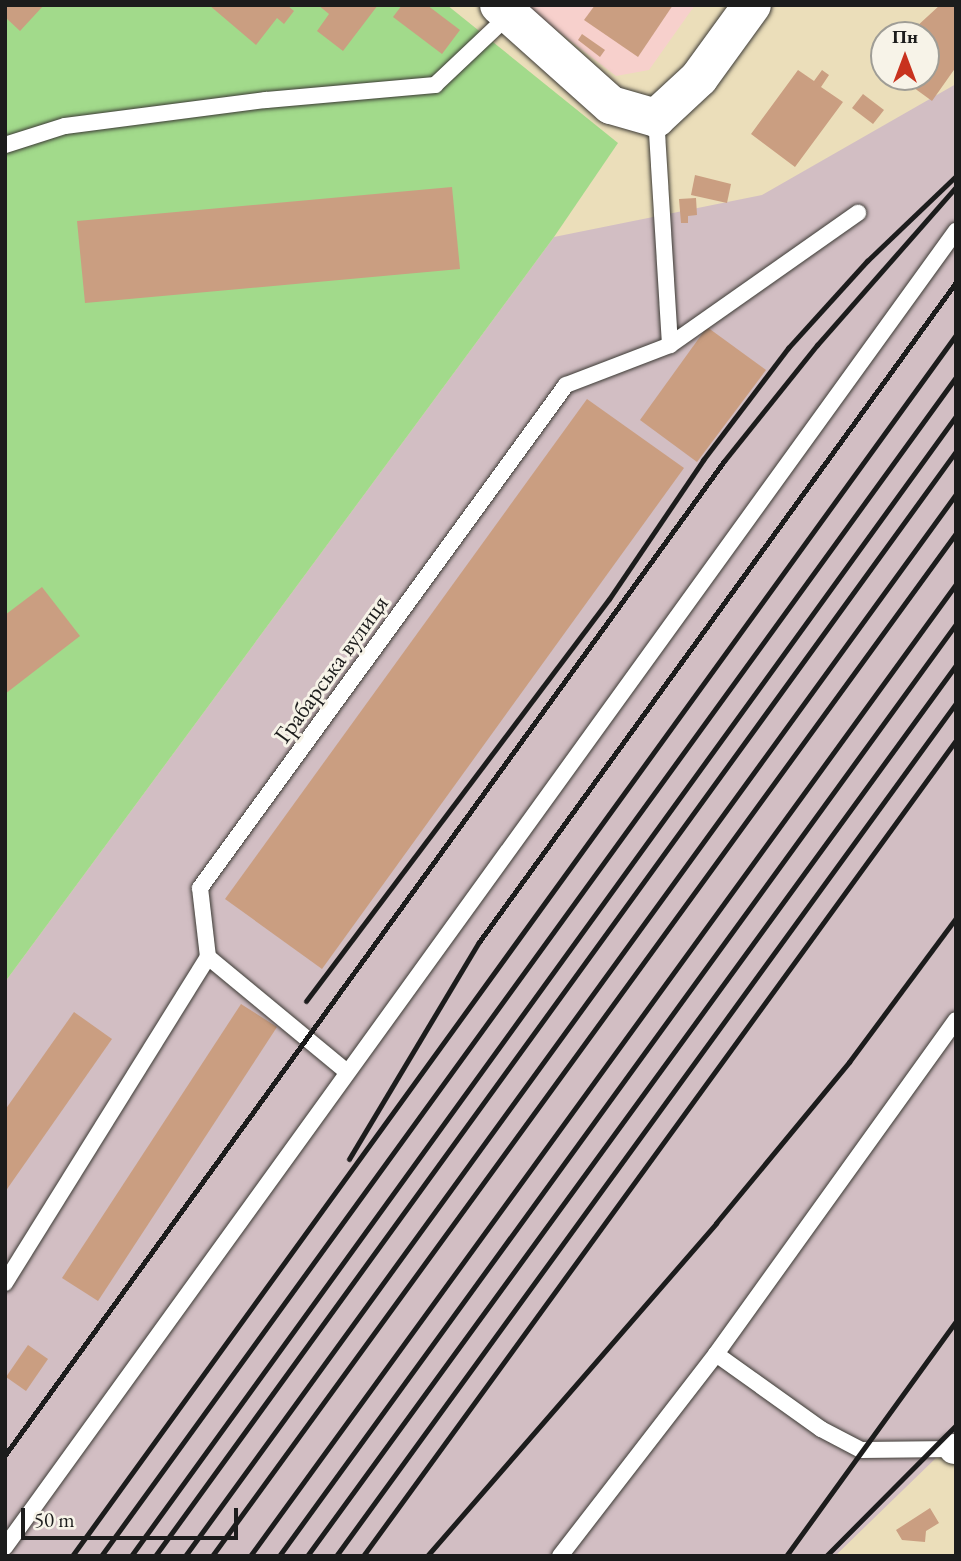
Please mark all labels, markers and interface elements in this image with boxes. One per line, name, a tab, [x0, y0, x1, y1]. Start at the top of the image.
north arrow	[870, 21, 940, 91]
text: Пн	[892, 24, 918, 49]
street label: Грабарська вулиця	[268, 590, 394, 748]
scale bar	[24, 1494, 242, 1538]
text: 50 m	[34, 1506, 75, 1533]

